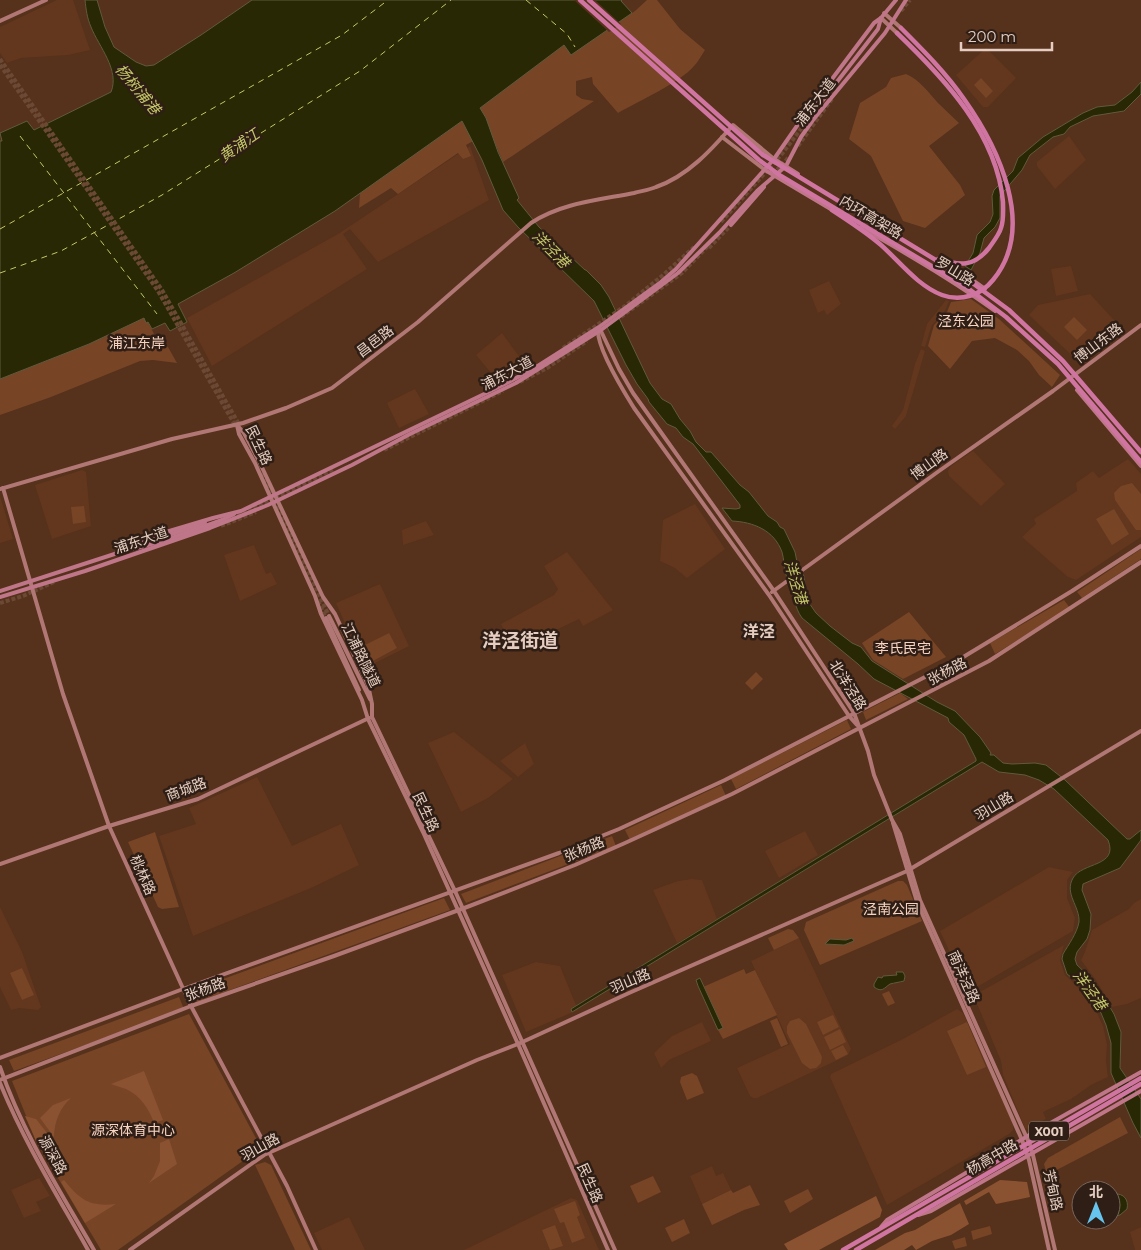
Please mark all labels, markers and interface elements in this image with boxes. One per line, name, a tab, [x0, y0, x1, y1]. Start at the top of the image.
scale bar	[961, 20, 1052, 52]
text: 200 m	[968, 27, 1016, 46]
water label: 杨树浦港	[111, 60, 166, 120]
street label: 浦东大道	[791, 74, 839, 130]
water label: 黄浦江	[215, 123, 265, 166]
street label: 内环高架路	[836, 191, 906, 243]
water label: 洋泾港	[528, 226, 575, 273]
street label: 罗山路	[932, 252, 978, 290]
park label: 泾东公园	[938, 312, 994, 330]
street label: 博山东路	[1070, 319, 1126, 367]
street label: 昌邑路	[353, 321, 397, 361]
park label: 浦江东岸	[109, 334, 165, 352]
street label: 浦东大道	[478, 352, 536, 394]
street label: 民生路	[242, 422, 276, 468]
street label: 博山路	[907, 444, 951, 484]
street label: 浦东大道	[112, 522, 170, 558]
water label: 洋泾港	[780, 558, 812, 608]
street label: 江浦路隧道	[338, 620, 384, 690]
district label: 洋泾	[743, 622, 775, 641]
district label: 洋泾街道	[482, 629, 558, 652]
park label: 李氏民宅	[875, 639, 931, 657]
street label: 张杨路	[924, 653, 970, 689]
street label: 北洋泾路	[826, 656, 870, 714]
street label: 商城路	[163, 773, 209, 805]
street label: 羽山路	[971, 787, 1017, 825]
street label: 民生路	[409, 789, 443, 835]
street label: 张杨路	[561, 833, 607, 865]
street label: 桃林路	[126, 852, 160, 898]
park label: 泾南公园	[863, 900, 919, 918]
street label: 南洋泾路	[944, 948, 984, 1006]
street label: 羽山路	[607, 965, 653, 997]
water label: 洋泾港	[1069, 966, 1112, 1015]
street label: 张杨路	[182, 973, 228, 1005]
park label: 源深体育中心	[91, 1121, 175, 1139]
road number: X001	[1029, 1122, 1069, 1140]
street label: 羽山路	[237, 1129, 283, 1165]
street label: 源深路	[35, 1132, 71, 1178]
street label: 杨高中路	[963, 1135, 1021, 1179]
street label: 民生路	[573, 1160, 607, 1206]
street label: 芳甸路	[1040, 1168, 1066, 1212]
north arrow	[1071, 1180, 1121, 1230]
text: 北	[1089, 1183, 1103, 1201]

